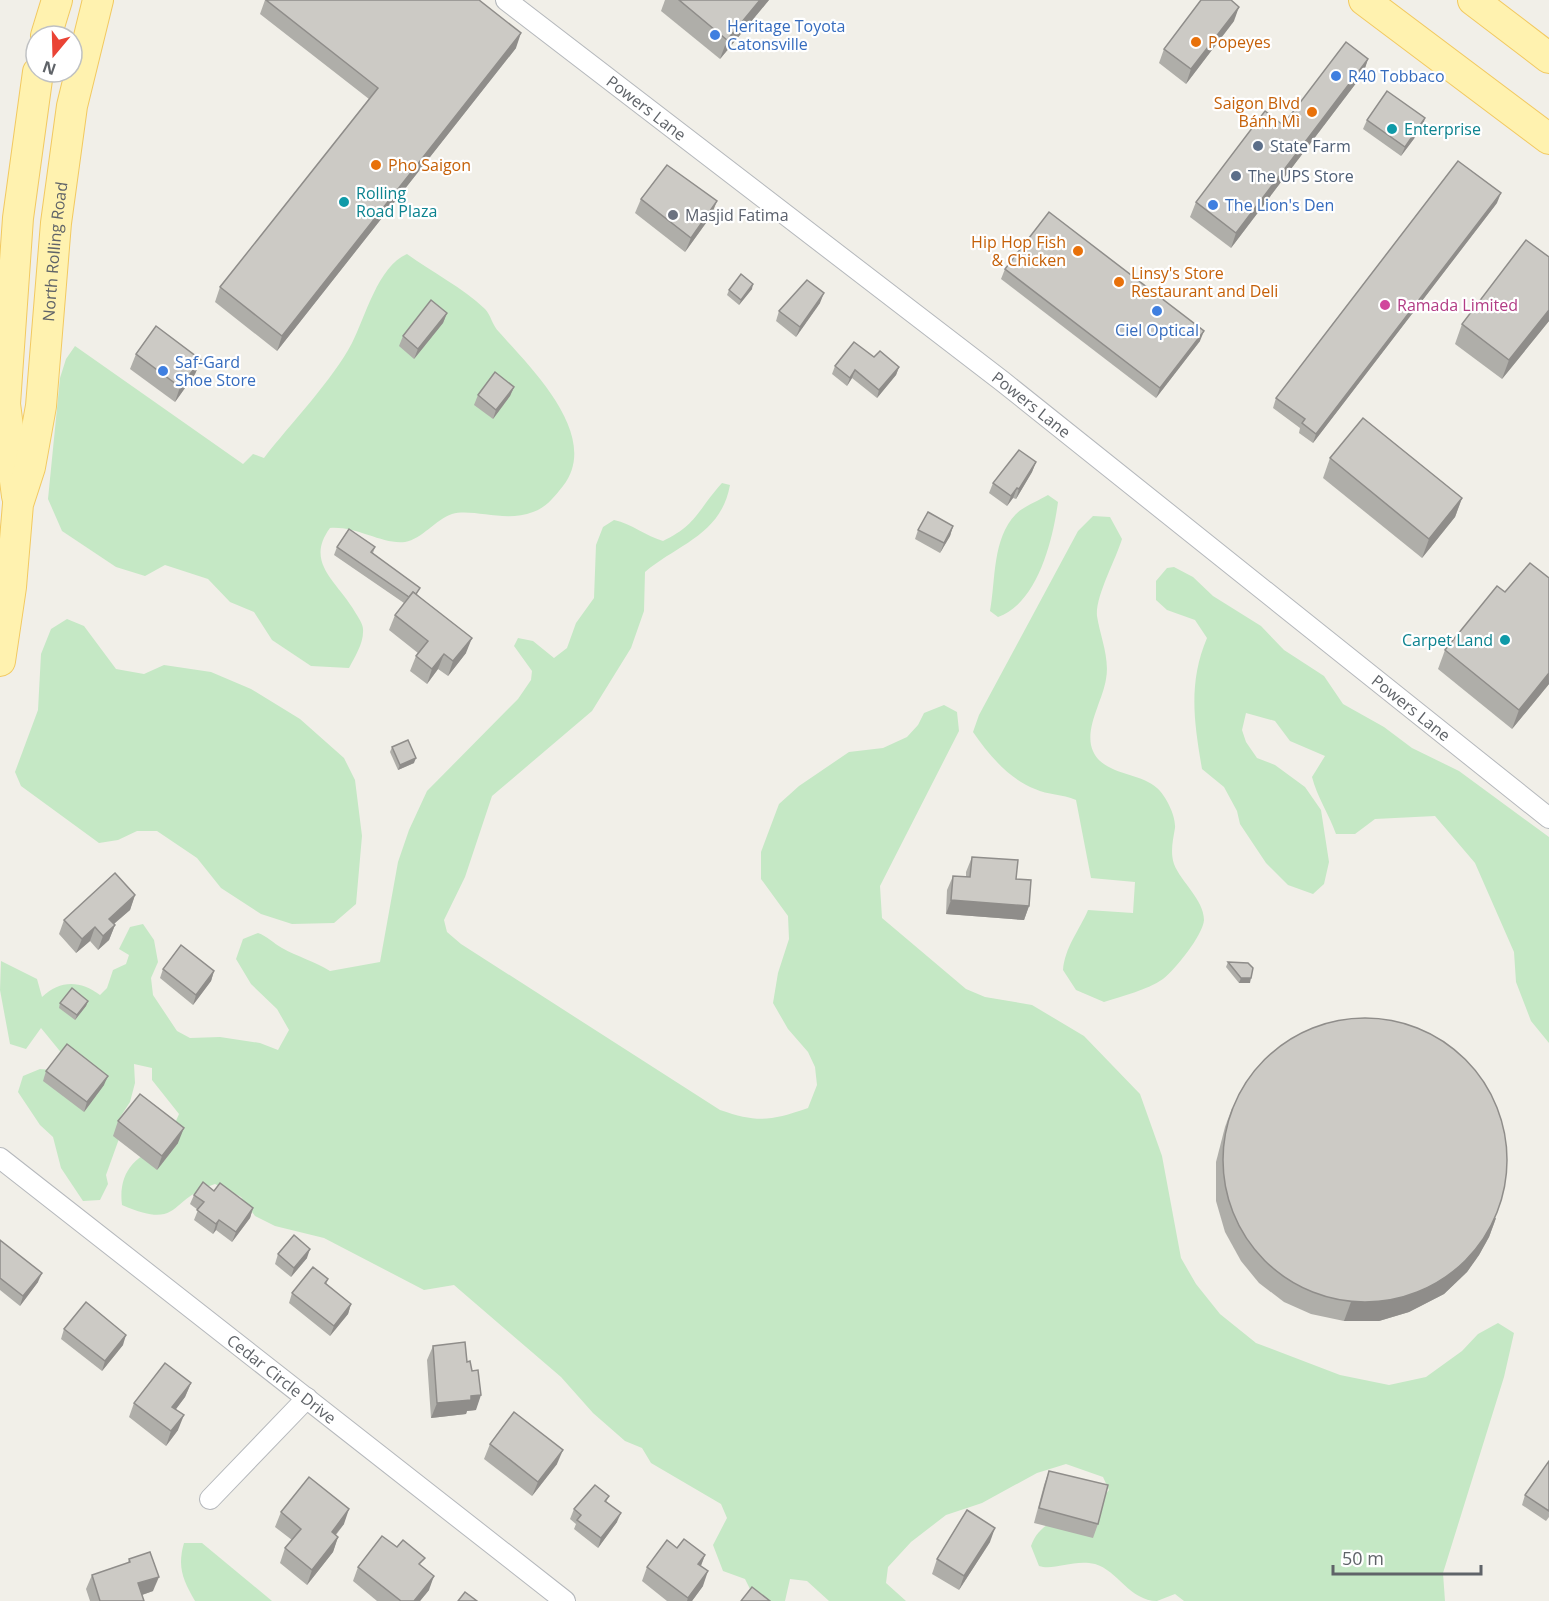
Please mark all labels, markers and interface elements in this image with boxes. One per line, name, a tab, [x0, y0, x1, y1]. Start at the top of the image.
place label: Heritage Toyota Catonsville	[727, 15, 845, 55]
north arrow	[24, 24, 84, 84]
marker: Heritage Toyota Catonsville	[708, 28, 722, 42]
place label: Popeyes	[1208, 31, 1271, 53]
marker: Popeyes	[1189, 35, 1203, 49]
text: N	[39, 56, 59, 81]
place label: R40 Tobbaco	[1348, 65, 1445, 87]
marker: R40 Tobbaco	[1329, 69, 1343, 83]
street label: Powers Lane	[602, 70, 691, 145]
place label: Saigon Blvd Bánh Mì	[1214, 92, 1300, 132]
marker: Saigon Blvd Bánh Mì	[1305, 105, 1319, 119]
place label: Enterprise	[1404, 118, 1481, 140]
marker: Enterprise	[1385, 122, 1399, 136]
place label: State Farm	[1270, 135, 1351, 157]
marker: State Farm	[1251, 139, 1265, 153]
place label: Pho Saigon	[388, 154, 471, 176]
marker: Pho Saigon	[369, 158, 383, 172]
place label: The UPS Store	[1248, 165, 1354, 187]
marker: The UPS Store	[1229, 169, 1243, 183]
street label: North Rolling Road	[37, 180, 73, 322]
place label: Rolling Road Plaza	[356, 182, 437, 222]
place label: The Lion's Den	[1225, 194, 1334, 216]
marker: Rolling Road Plaza	[337, 195, 351, 209]
marker: The Lion's Den	[1206, 198, 1220, 212]
place label: Masjid Fatima	[685, 204, 789, 226]
marker: Masjid Fatima	[666, 208, 680, 222]
place label: Hip Hop Fish & Chicken	[971, 231, 1066, 271]
marker: Hip Hop Fish & Chicken	[1071, 244, 1085, 258]
place label: Linsy's Store Restaurant and Deli	[1131, 262, 1278, 302]
marker: Linsy's Store Restaurant and Deli	[1112, 275, 1126, 289]
place label: Ramada Limited	[1397, 294, 1518, 316]
marker: Ramada Limited	[1378, 298, 1392, 312]
marker: Ciel Optical	[1150, 304, 1164, 318]
place label: Ciel Optical	[1115, 319, 1199, 341]
place label: Saf-Gard Shoe Store	[175, 351, 256, 391]
marker: Saf-Gard Shoe Store	[156, 364, 170, 378]
street label: Powers Lane	[987, 366, 1075, 443]
place label: Carpet Land	[1402, 629, 1493, 651]
marker: Carpet Land	[1498, 633, 1512, 647]
street label: Powers Lane	[1367, 670, 1455, 746]
street label: Cedar Circle Drive	[223, 1329, 341, 1429]
scale bar	[1333, 1538, 1482, 1576]
text: 50 m	[1342, 1546, 1384, 1570]

